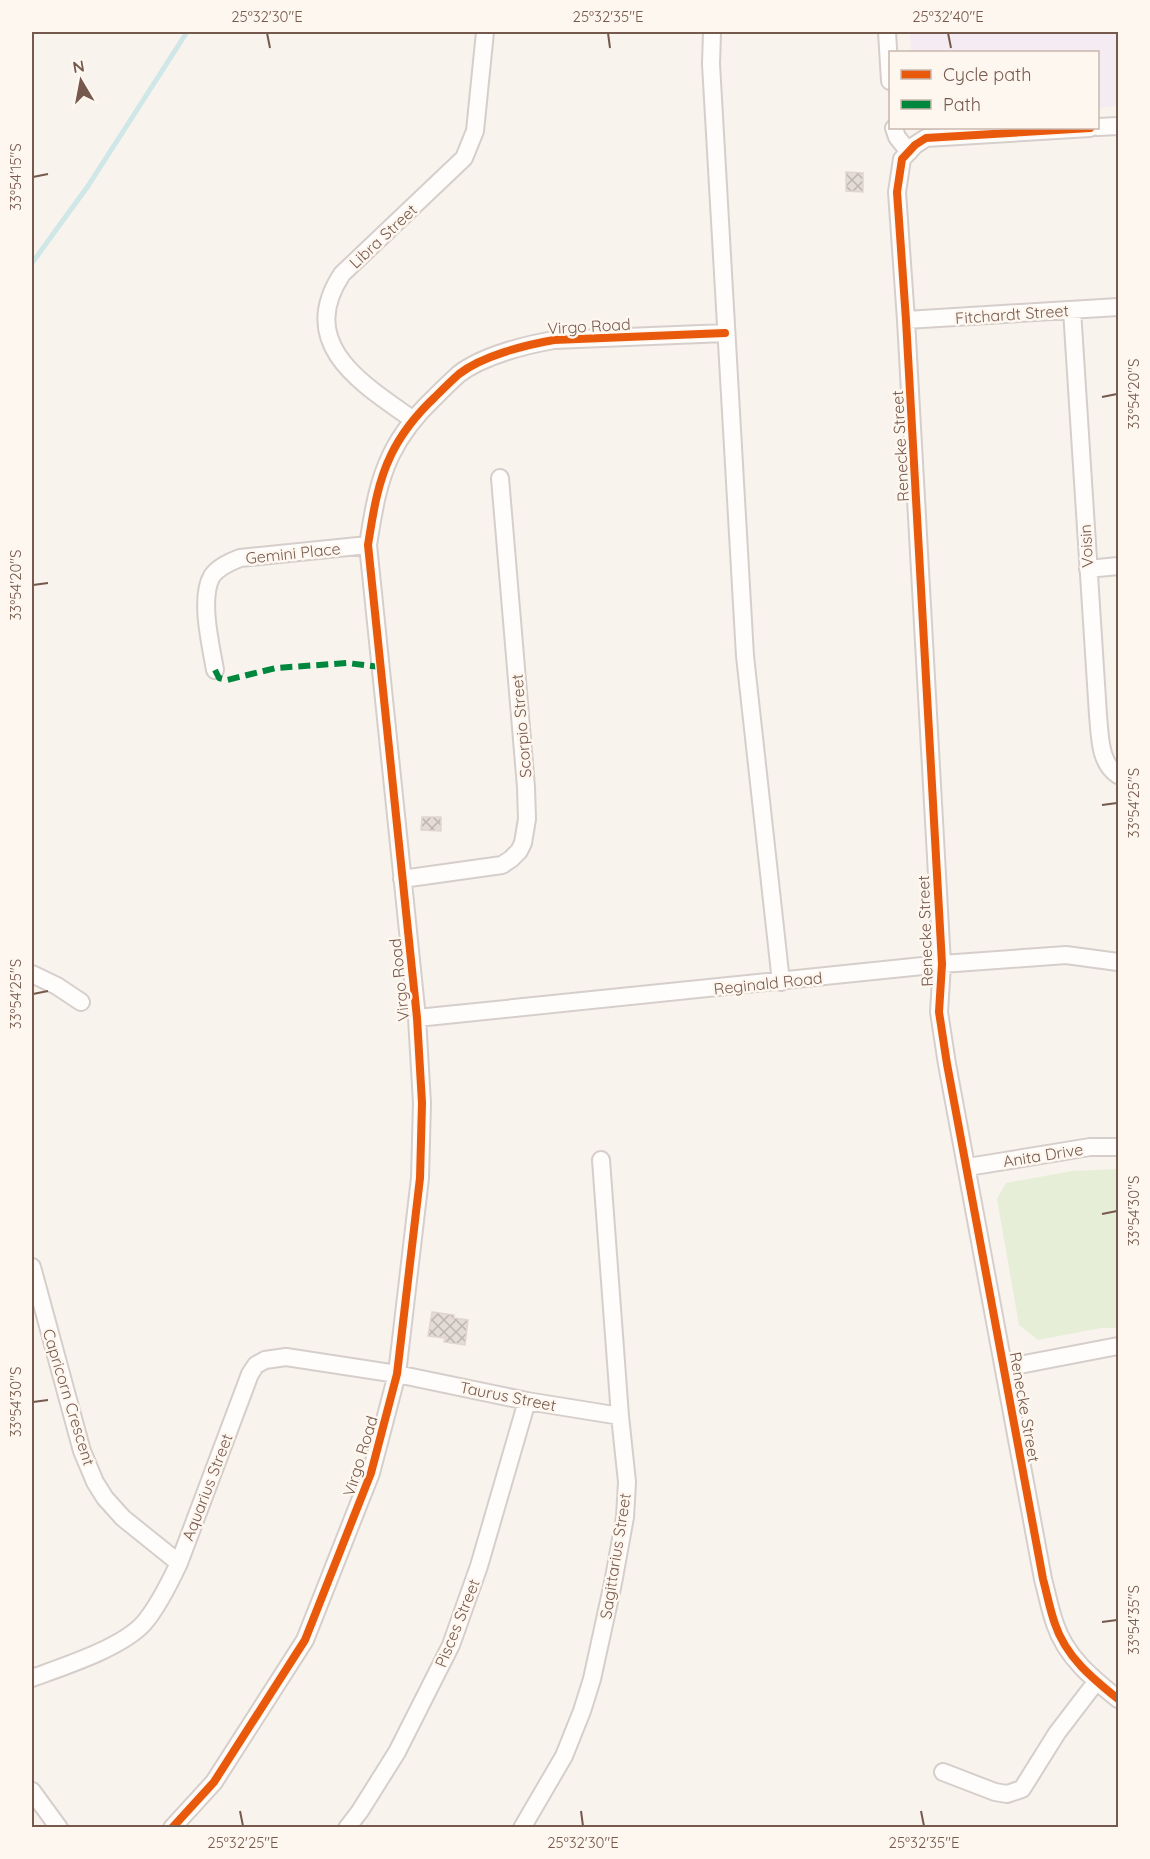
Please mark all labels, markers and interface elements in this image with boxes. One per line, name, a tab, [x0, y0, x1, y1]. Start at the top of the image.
text: 25°32'30"E	[231, 7, 303, 26]
text: 25°32'35"E	[573, 7, 643, 26]
text: 25°32'40"E	[912, 7, 984, 26]
north arrow	[51, 51, 111, 111]
legend	[889, 51, 1099, 129]
text: N	[71, 55, 86, 77]
text: Cycle path	[943, 63, 1031, 86]
text: Path	[943, 93, 981, 116]
text: 33°54'15"S	[6, 143, 25, 211]
street label: Libra Street	[345, 200, 421, 272]
street label: Fitchardt Street	[954, 300, 1070, 328]
street label: Virgo Road	[547, 314, 631, 338]
text: 33°54'20"S	[1124, 358, 1143, 430]
street label: Renecke Street	[887, 390, 913, 502]
street label: Voisin	[1075, 524, 1097, 568]
street label: Gemini Place	[244, 538, 342, 568]
text: 33°54'20"S	[6, 549, 25, 621]
street label: Scorpio Street	[507, 673, 535, 779]
text: 33°54'25"S	[1124, 768, 1143, 838]
street label: Renecke Street	[913, 875, 937, 987]
street label: Virgo Road	[385, 937, 413, 1023]
text: 33°54'25"S	[6, 959, 25, 1029]
street label: Reginald Road	[713, 967, 823, 999]
street label: Anita Drive	[1001, 1139, 1085, 1171]
text: 33°54'30"S	[1124, 1176, 1143, 1246]
street label: Capricorn Crescent	[39, 1326, 99, 1468]
street label: Renecke Street	[1005, 1350, 1045, 1464]
text: 33°54'30"S	[6, 1367, 25, 1437]
street label: Taurus Street	[458, 1377, 558, 1415]
street label: Virgo Road	[338, 1413, 382, 1499]
street label: Aquarius Street	[177, 1431, 237, 1543]
street label: Sagittarius Street	[595, 1492, 635, 1620]
street label: Pisces Street	[430, 1576, 484, 1670]
text: 33°54'35"S	[1124, 1585, 1143, 1655]
text: 25°32'25"E	[207, 1833, 279, 1852]
text: 25°32'30"E	[547, 1833, 619, 1852]
text: 25°32'35"E	[889, 1833, 959, 1852]

